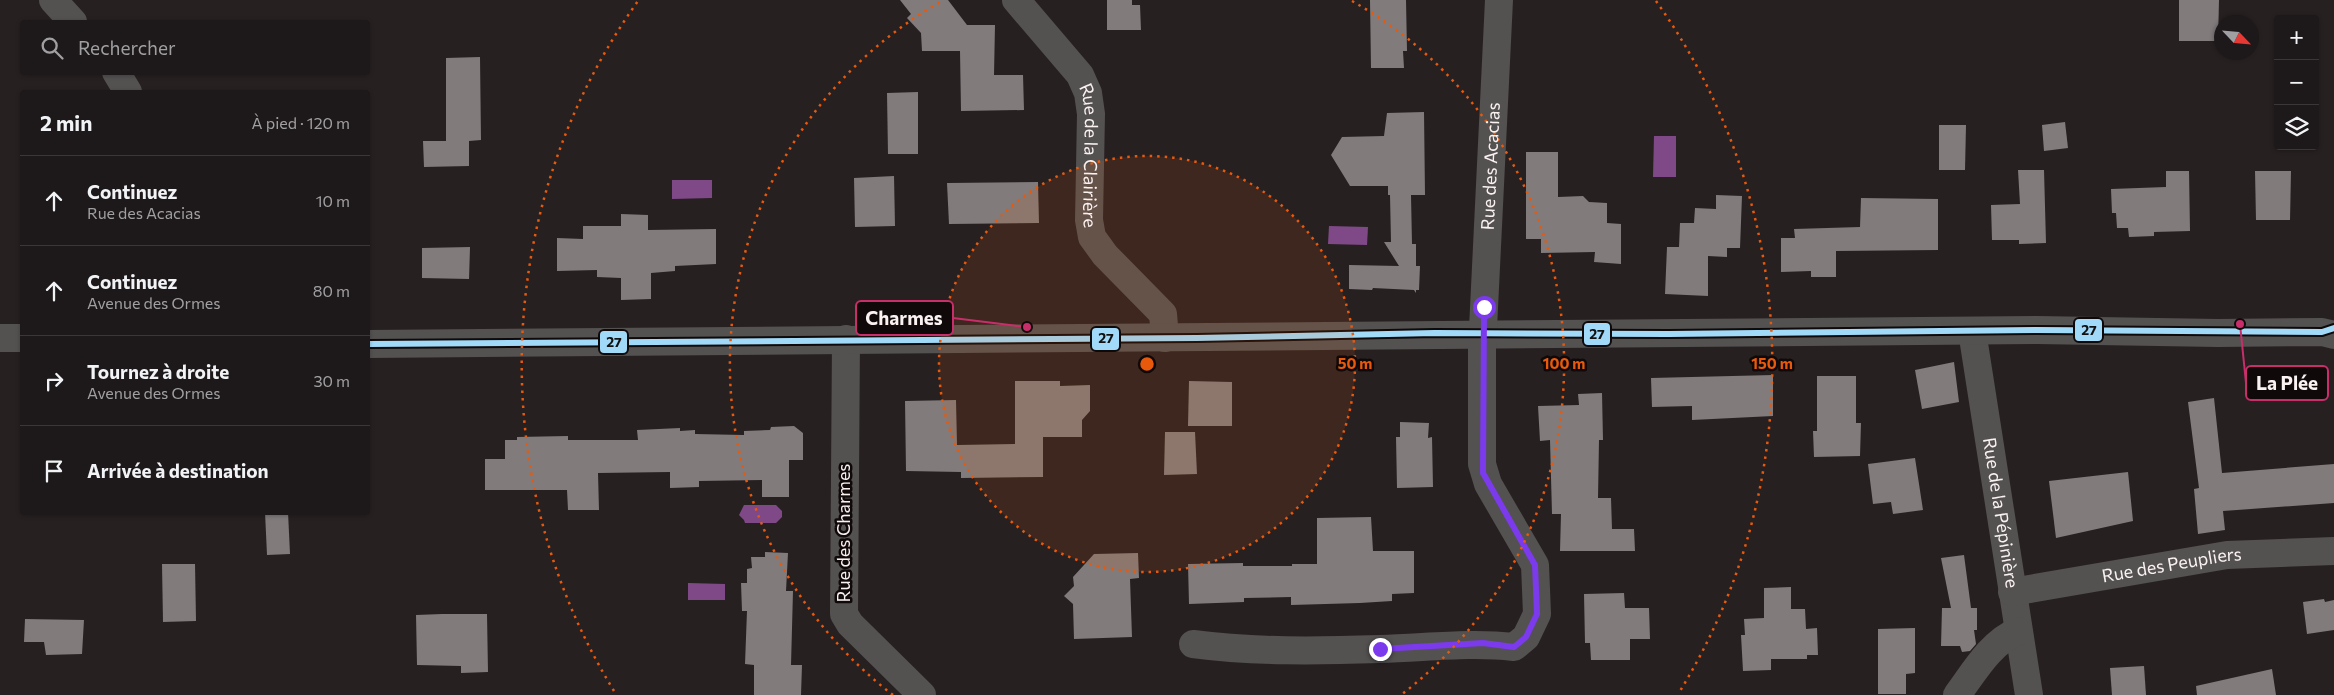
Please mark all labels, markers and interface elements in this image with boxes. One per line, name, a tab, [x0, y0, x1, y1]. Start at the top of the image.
north arrow	[2214, 15, 2259, 60]
map controls	[2274, 15, 2319, 150]
button: +	[2274, 15, 2319, 60]
search box	[20, 20, 370, 75]
icon: search	[38, 34, 66, 62]
text: Rechercher	[78, 36, 176, 59]
button: −	[2274, 60, 2319, 105]
street label: Rue de la Clairière	[1075, 79, 1103, 229]
street label: Rue des Acacias	[1476, 102, 1504, 231]
button: layers	[2274, 105, 2319, 150]
text: 2 min	[40, 110, 92, 135]
text: À pied · 120 m	[252, 113, 350, 132]
text: Continuez	[87, 180, 177, 203]
icon: ahead	[40, 187, 68, 215]
text: 10 m	[316, 191, 350, 210]
text: Rue des Acacias	[87, 203, 201, 222]
text: Continuez	[87, 270, 177, 293]
icon: ahead	[40, 277, 68, 305]
text: 80 m	[313, 281, 350, 300]
text: Avenue des Ormes	[87, 293, 221, 312]
route start	[1473, 296, 1496, 319]
callout: Charmes	[856, 301, 953, 335]
text: Charmes	[865, 306, 943, 329]
line badge: 27	[2074, 318, 2103, 342]
text: 27	[2081, 321, 2097, 338]
line badge: 27	[1583, 322, 1611, 346]
text: 27	[1589, 325, 1605, 342]
line badge: 27	[1091, 327, 1120, 351]
text: 27	[1098, 329, 1114, 346]
line badge: 27	[599, 330, 628, 354]
text: 27	[606, 333, 622, 350]
text: 50 m	[1338, 354, 1372, 372]
text: 100 m	[1543, 354, 1585, 372]
text: 150 m	[1751, 354, 1793, 372]
centre of rings	[1138, 355, 1156, 373]
text: Tournez à droite	[87, 360, 229, 383]
callout: La Plée	[2246, 366, 2328, 400]
icon: right	[40, 367, 68, 395]
text: 30 m	[313, 371, 350, 390]
text: La Plée	[2256, 371, 2318, 394]
text: Avenue des Ormes	[87, 383, 221, 402]
street label: Rue de la Pépinière	[1979, 436, 2024, 590]
icon: arrive	[40, 457, 68, 485]
text: Arrivée à destination	[87, 459, 269, 482]
street label: Rue des Charmes	[832, 463, 854, 603]
street label: Rue des Peupliers	[2100, 542, 2242, 586]
route end	[1369, 638, 1392, 661]

